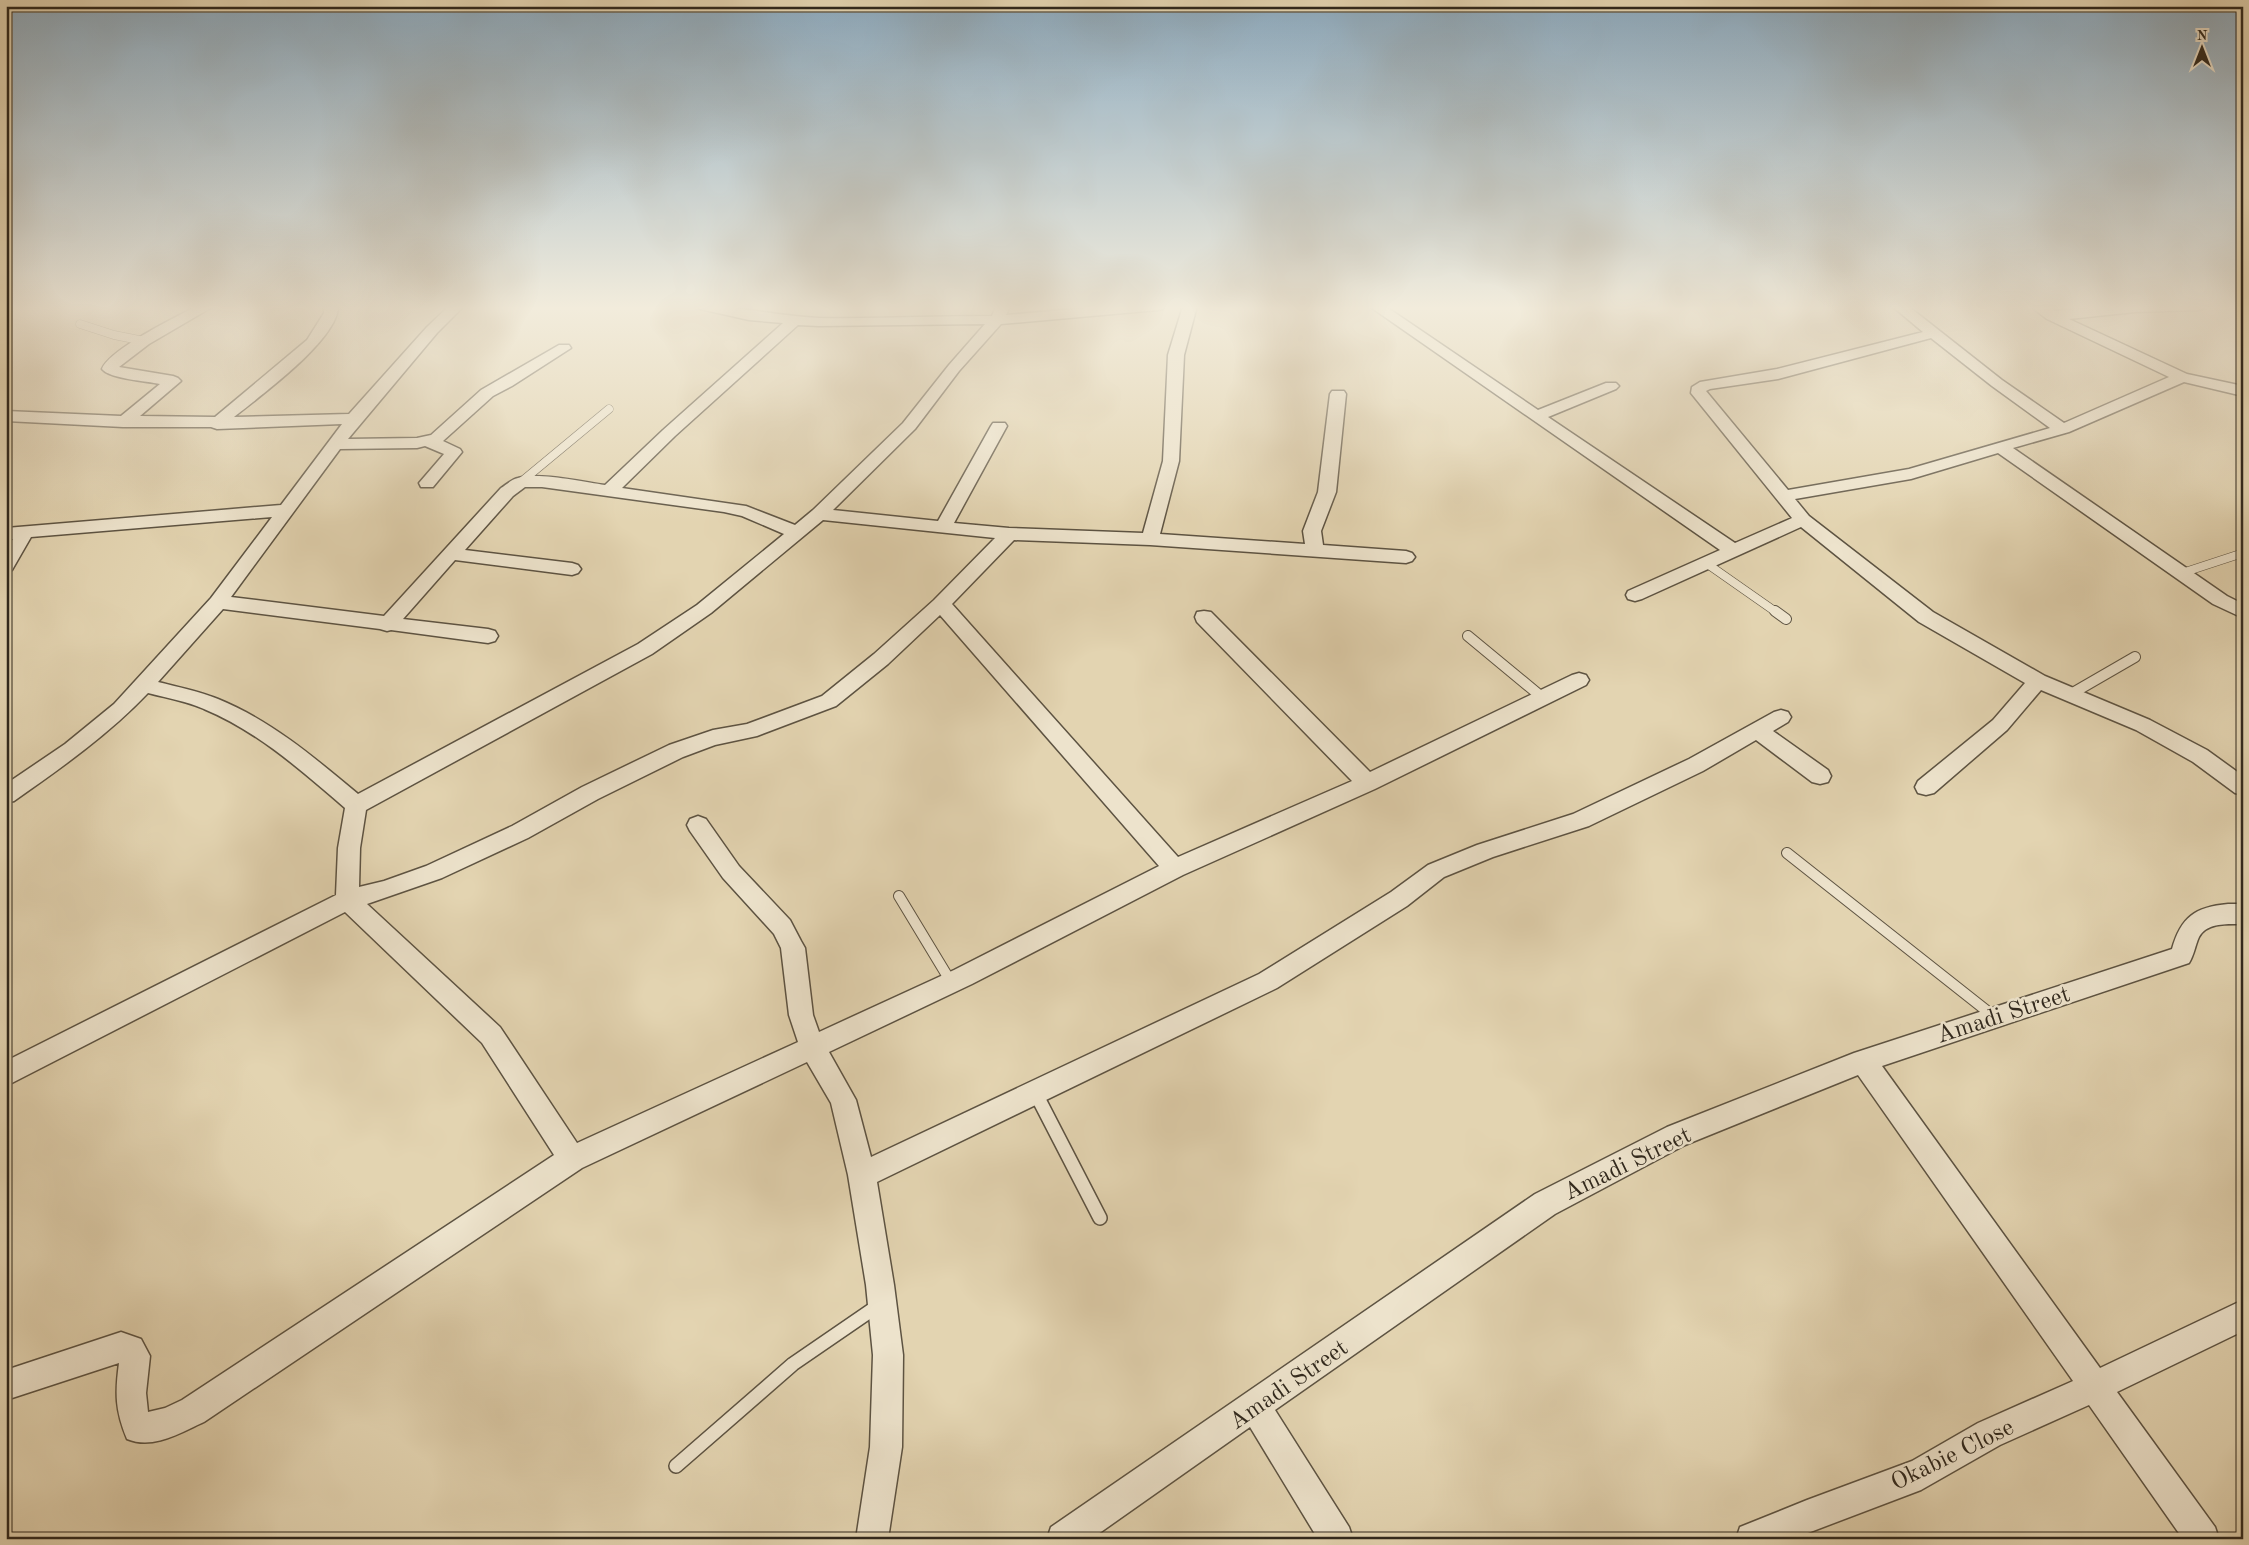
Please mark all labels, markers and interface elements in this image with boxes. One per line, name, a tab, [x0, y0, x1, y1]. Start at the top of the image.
north arrow	[2176, 22, 2226, 72]
text: N	[2197, 29, 2208, 43]
street label: Amadi Street	[1934, 983, 2073, 1049]
street label: Amadi Street	[1560, 1124, 1695, 1206]
street label: Amadi Street	[1226, 1336, 1353, 1435]
street label: Okabie Close	[1888, 1416, 2018, 1496]

